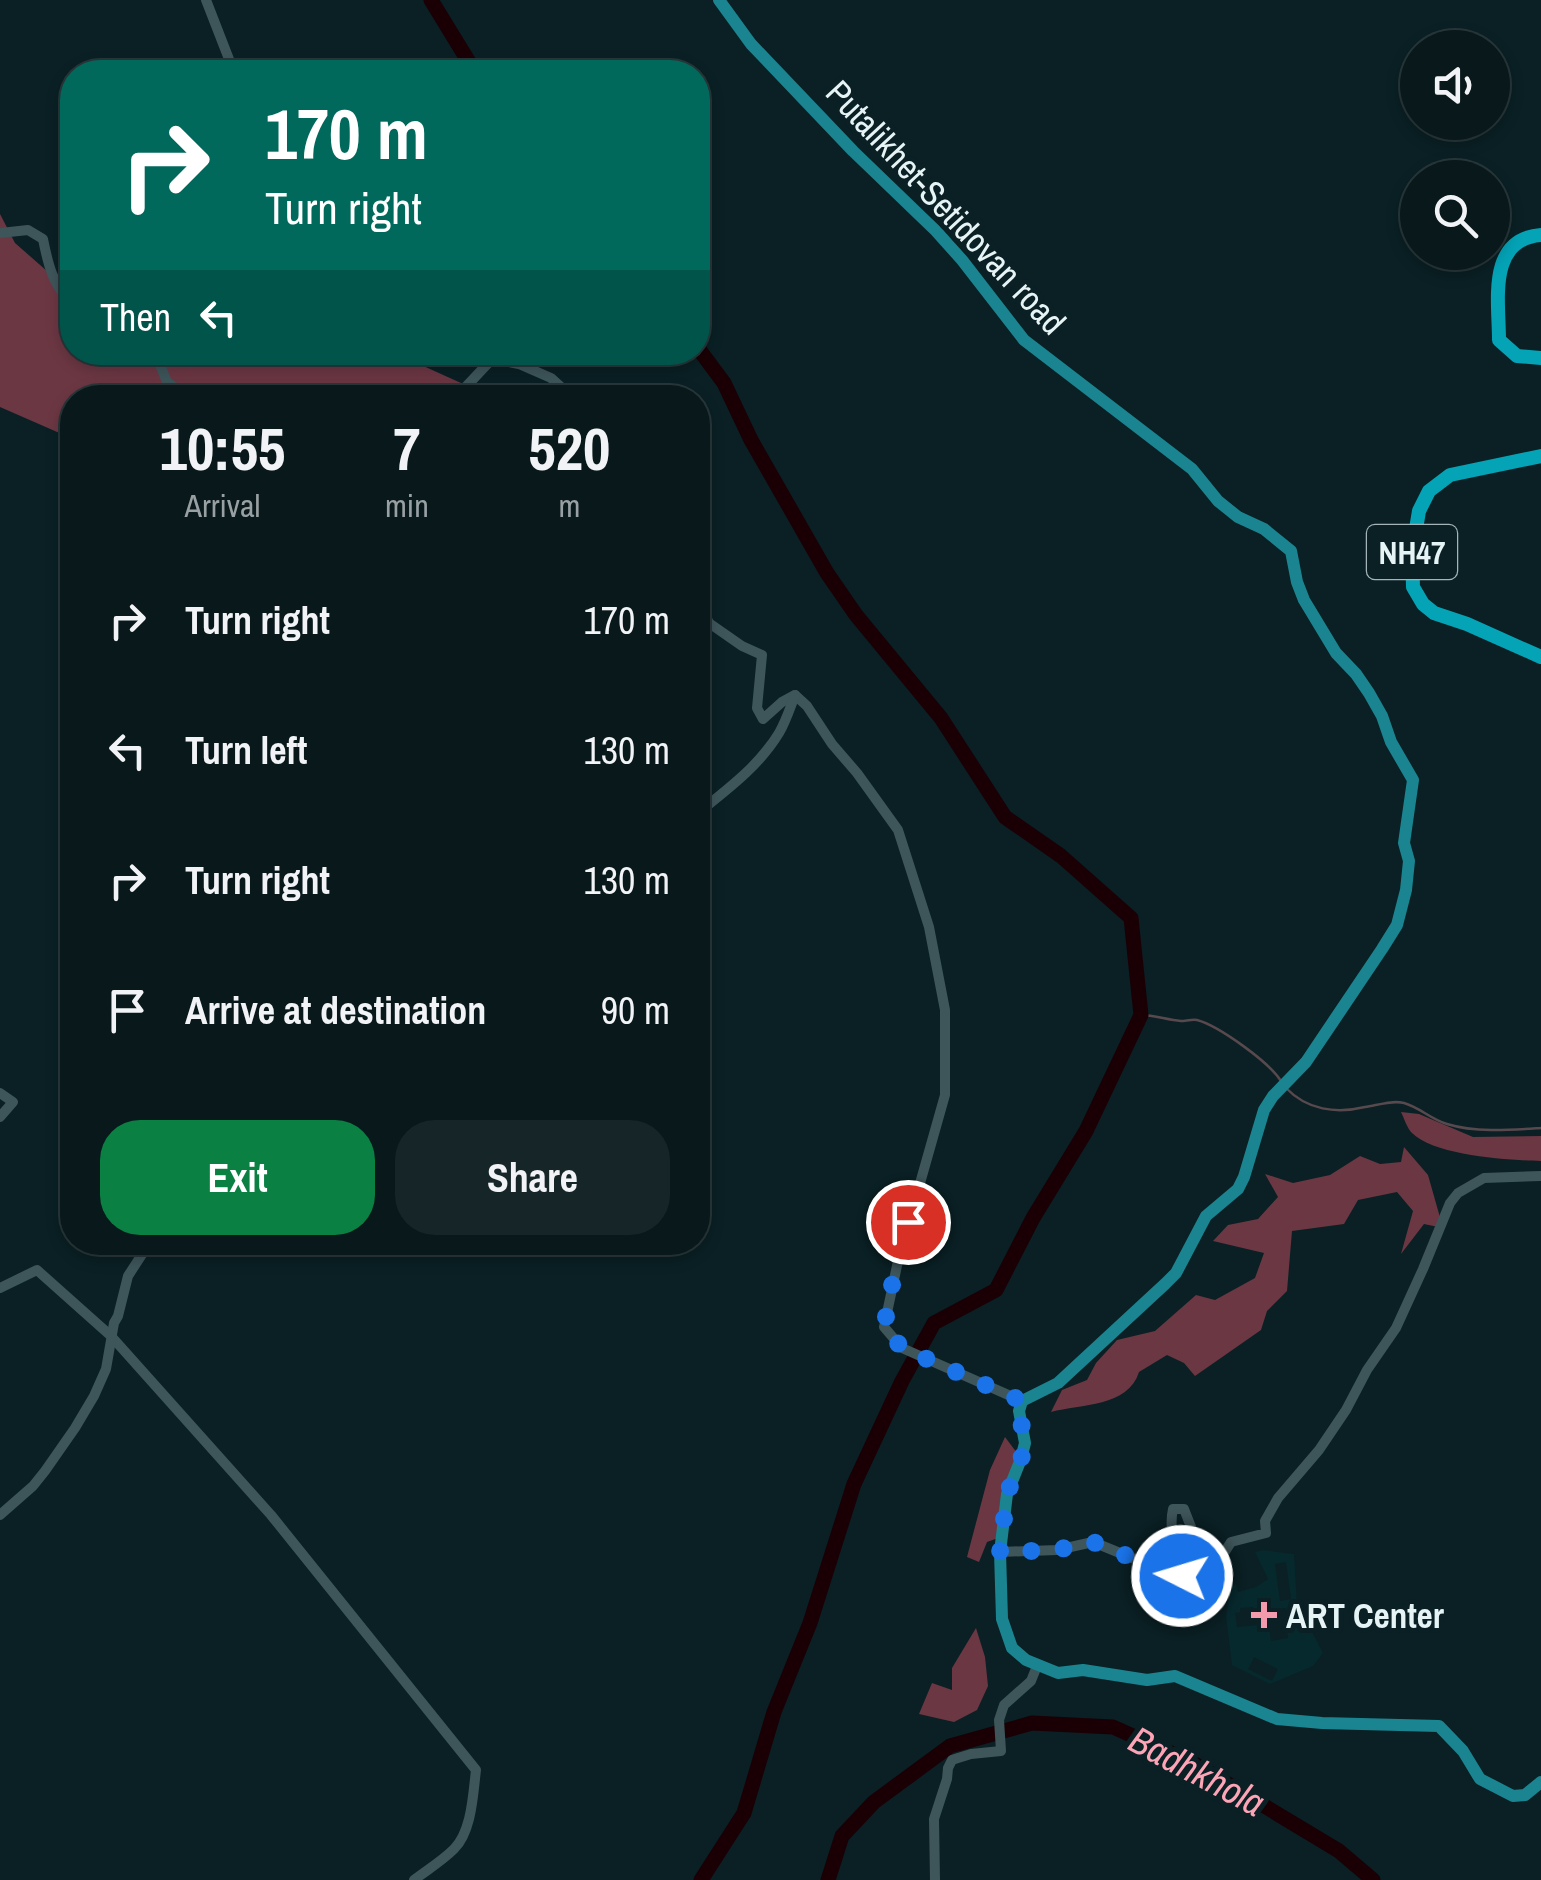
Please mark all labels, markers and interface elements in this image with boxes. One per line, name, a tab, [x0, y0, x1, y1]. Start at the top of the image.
map controls	[1400, 30, 1510, 270]
button: sound	[1400, 30, 1510, 140]
street label: Putalikhet-Setidovan road	[816, 70, 1076, 344]
text: 170 m	[265, 87, 428, 181]
icon: right	[100, 100, 230, 230]
button: search	[1400, 160, 1510, 270]
text: Turn right	[265, 177, 422, 238]
icon: left	[191, 290, 246, 345]
text: Then	[100, 292, 171, 343]
text: 10:55	[160, 408, 285, 489]
text: 7	[393, 408, 421, 489]
text: 520	[528, 408, 610, 489]
text: Arrival	[185, 484, 260, 527]
text: min	[385, 484, 429, 527]
text: m	[558, 484, 580, 527]
road number: NH47	[1367, 525, 1457, 579]
icon: right	[100, 593, 155, 648]
text: Turn right	[185, 595, 330, 646]
text: 170 m	[583, 595, 670, 646]
icon: left	[100, 723, 155, 778]
text: Turn left	[185, 725, 307, 776]
text: 130 m	[583, 725, 670, 776]
icon: right	[100, 853, 155, 908]
text: Turn right	[185, 855, 330, 906]
text: 130 m	[583, 855, 670, 906]
icon: arrive	[100, 983, 155, 1038]
text: Arrive at destination	[185, 985, 486, 1036]
text: 90 m	[601, 985, 670, 1036]
button: Exit	[100, 1120, 375, 1235]
button: Share	[395, 1120, 670, 1235]
pin	[866, 1180, 951, 1265]
icon: arrive	[881, 1195, 936, 1250]
position arrow	[1130, 1524, 1234, 1628]
place label: ART Center	[1286, 1592, 1445, 1639]
marker: ART Center	[1251, 1602, 1277, 1628]
water label: Badhkhola	[1120, 1714, 1274, 1828]

